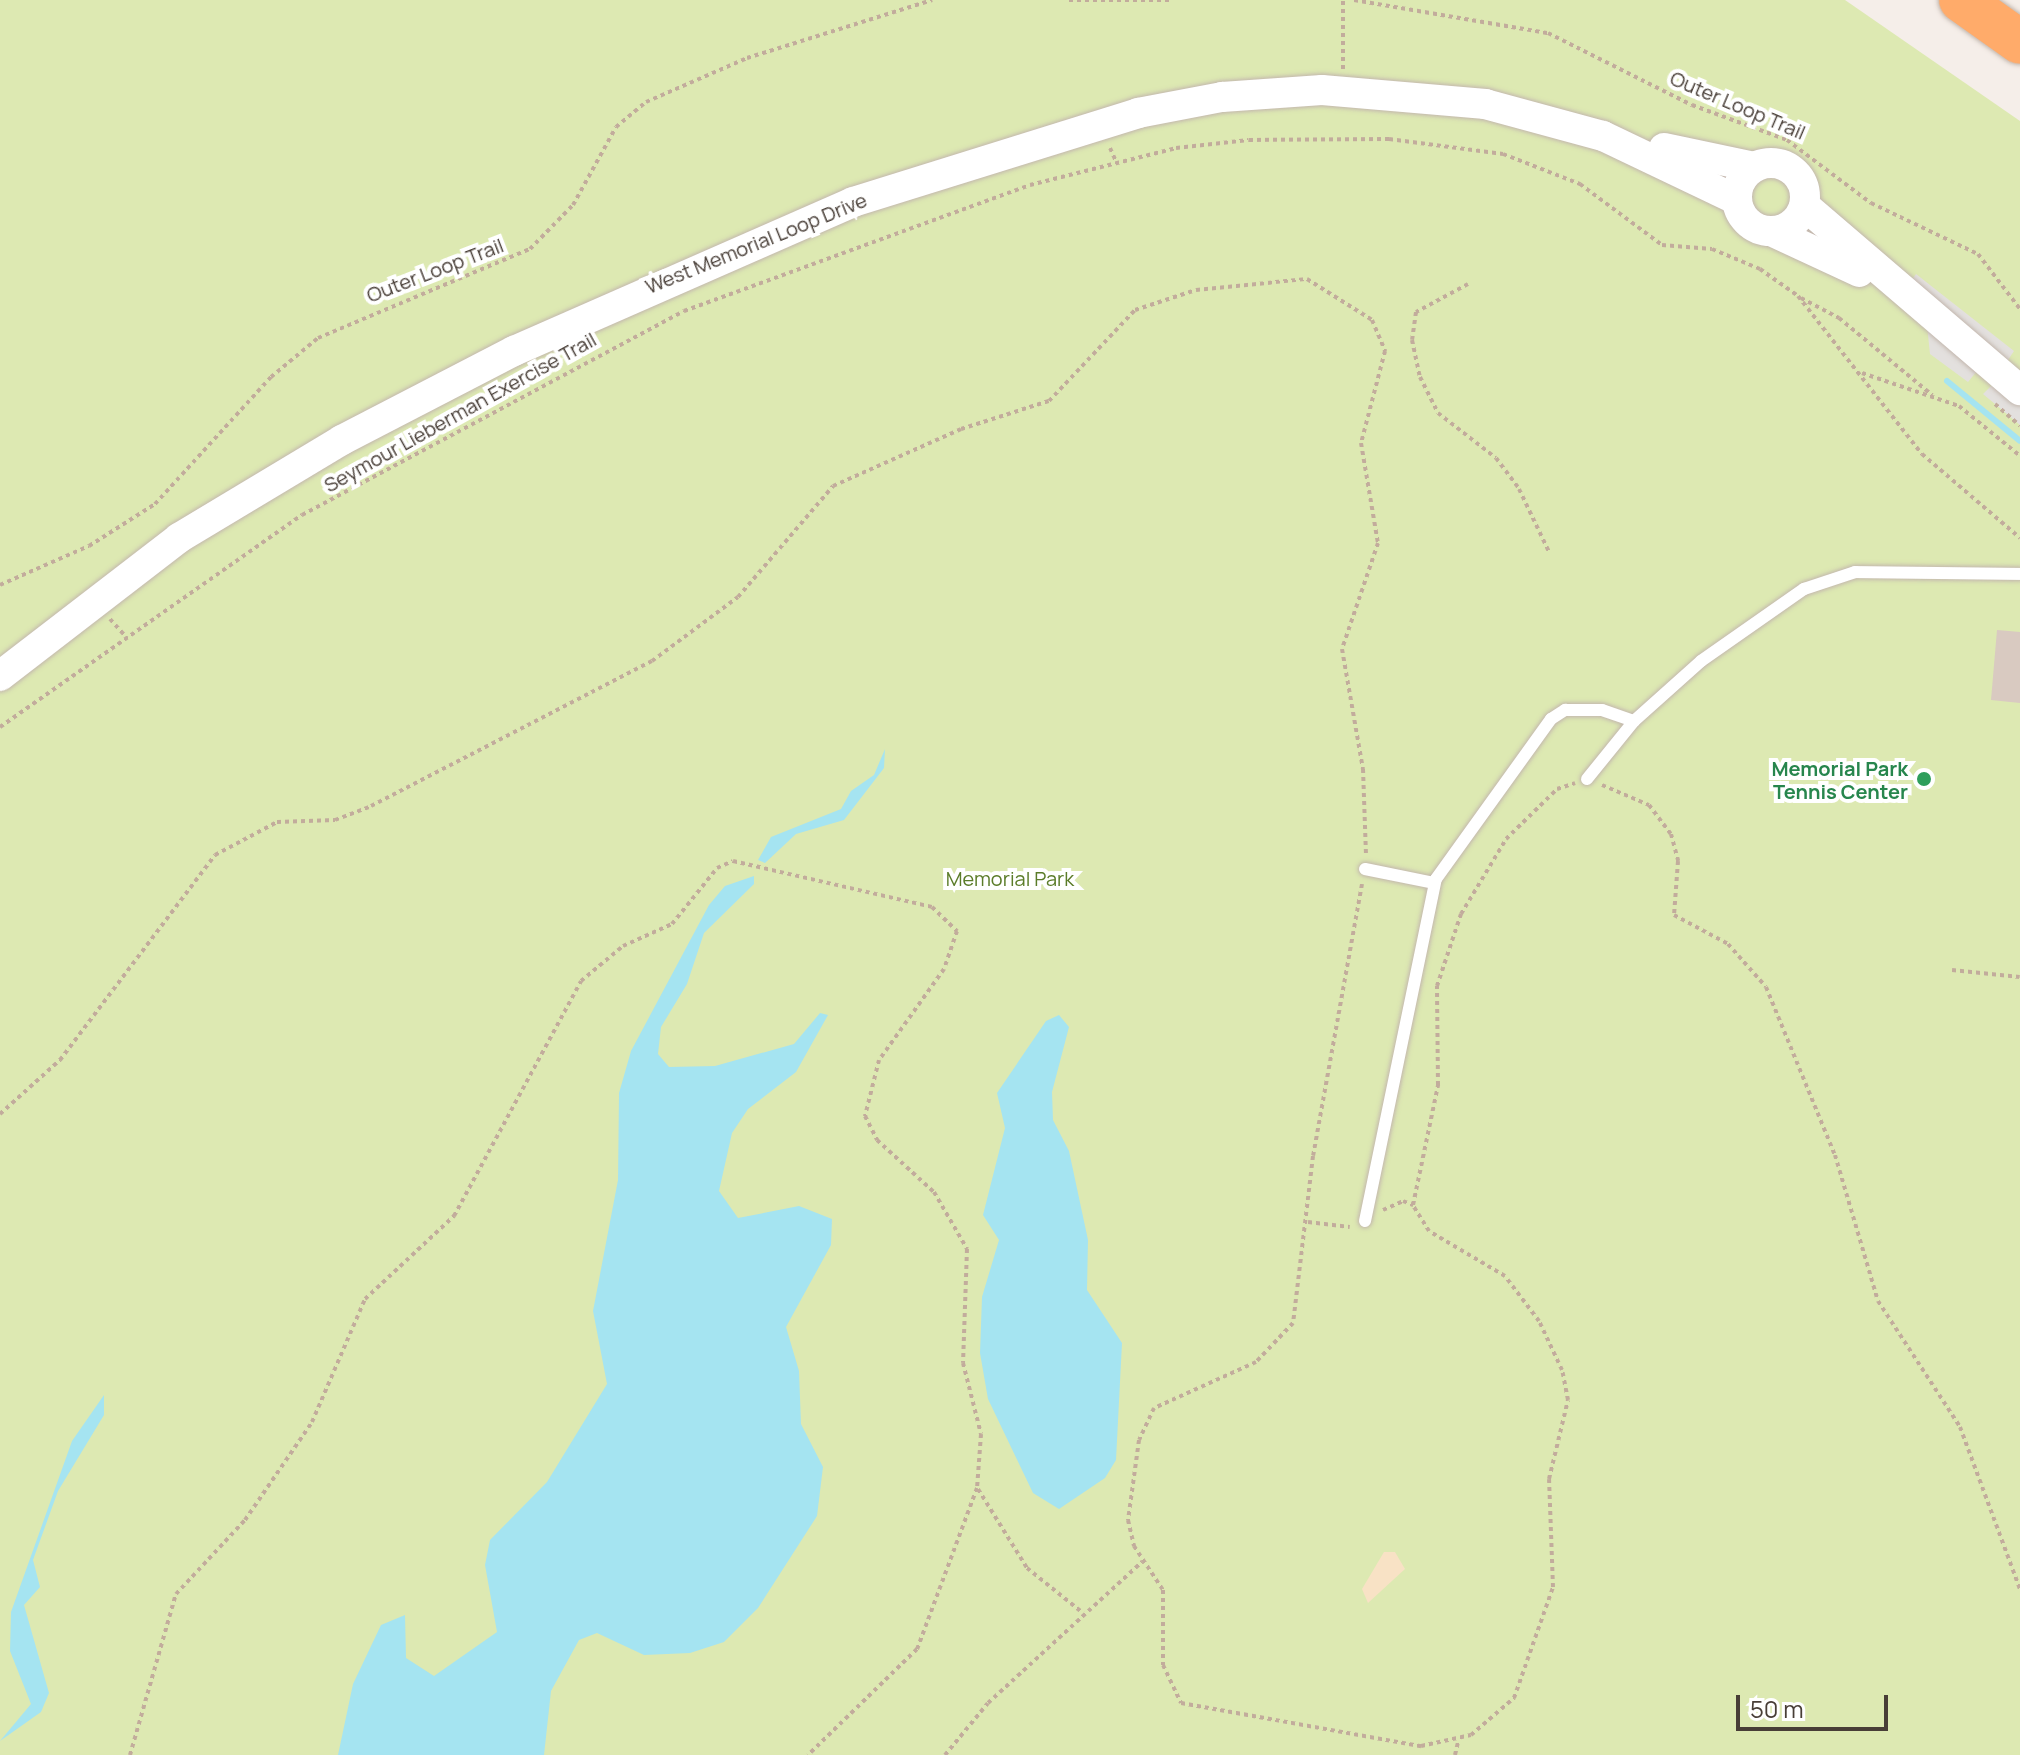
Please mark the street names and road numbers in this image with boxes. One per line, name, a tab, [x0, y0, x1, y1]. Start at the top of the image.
street label: Outer Loop Trail	[1667, 66, 1809, 144]
street label: West Memorial Loop Drive	[642, 188, 870, 298]
street label: Outer Loop Trail	[363, 233, 507, 307]
street label: Seymour Lieberman Exercise Trail	[320, 327, 600, 497]

